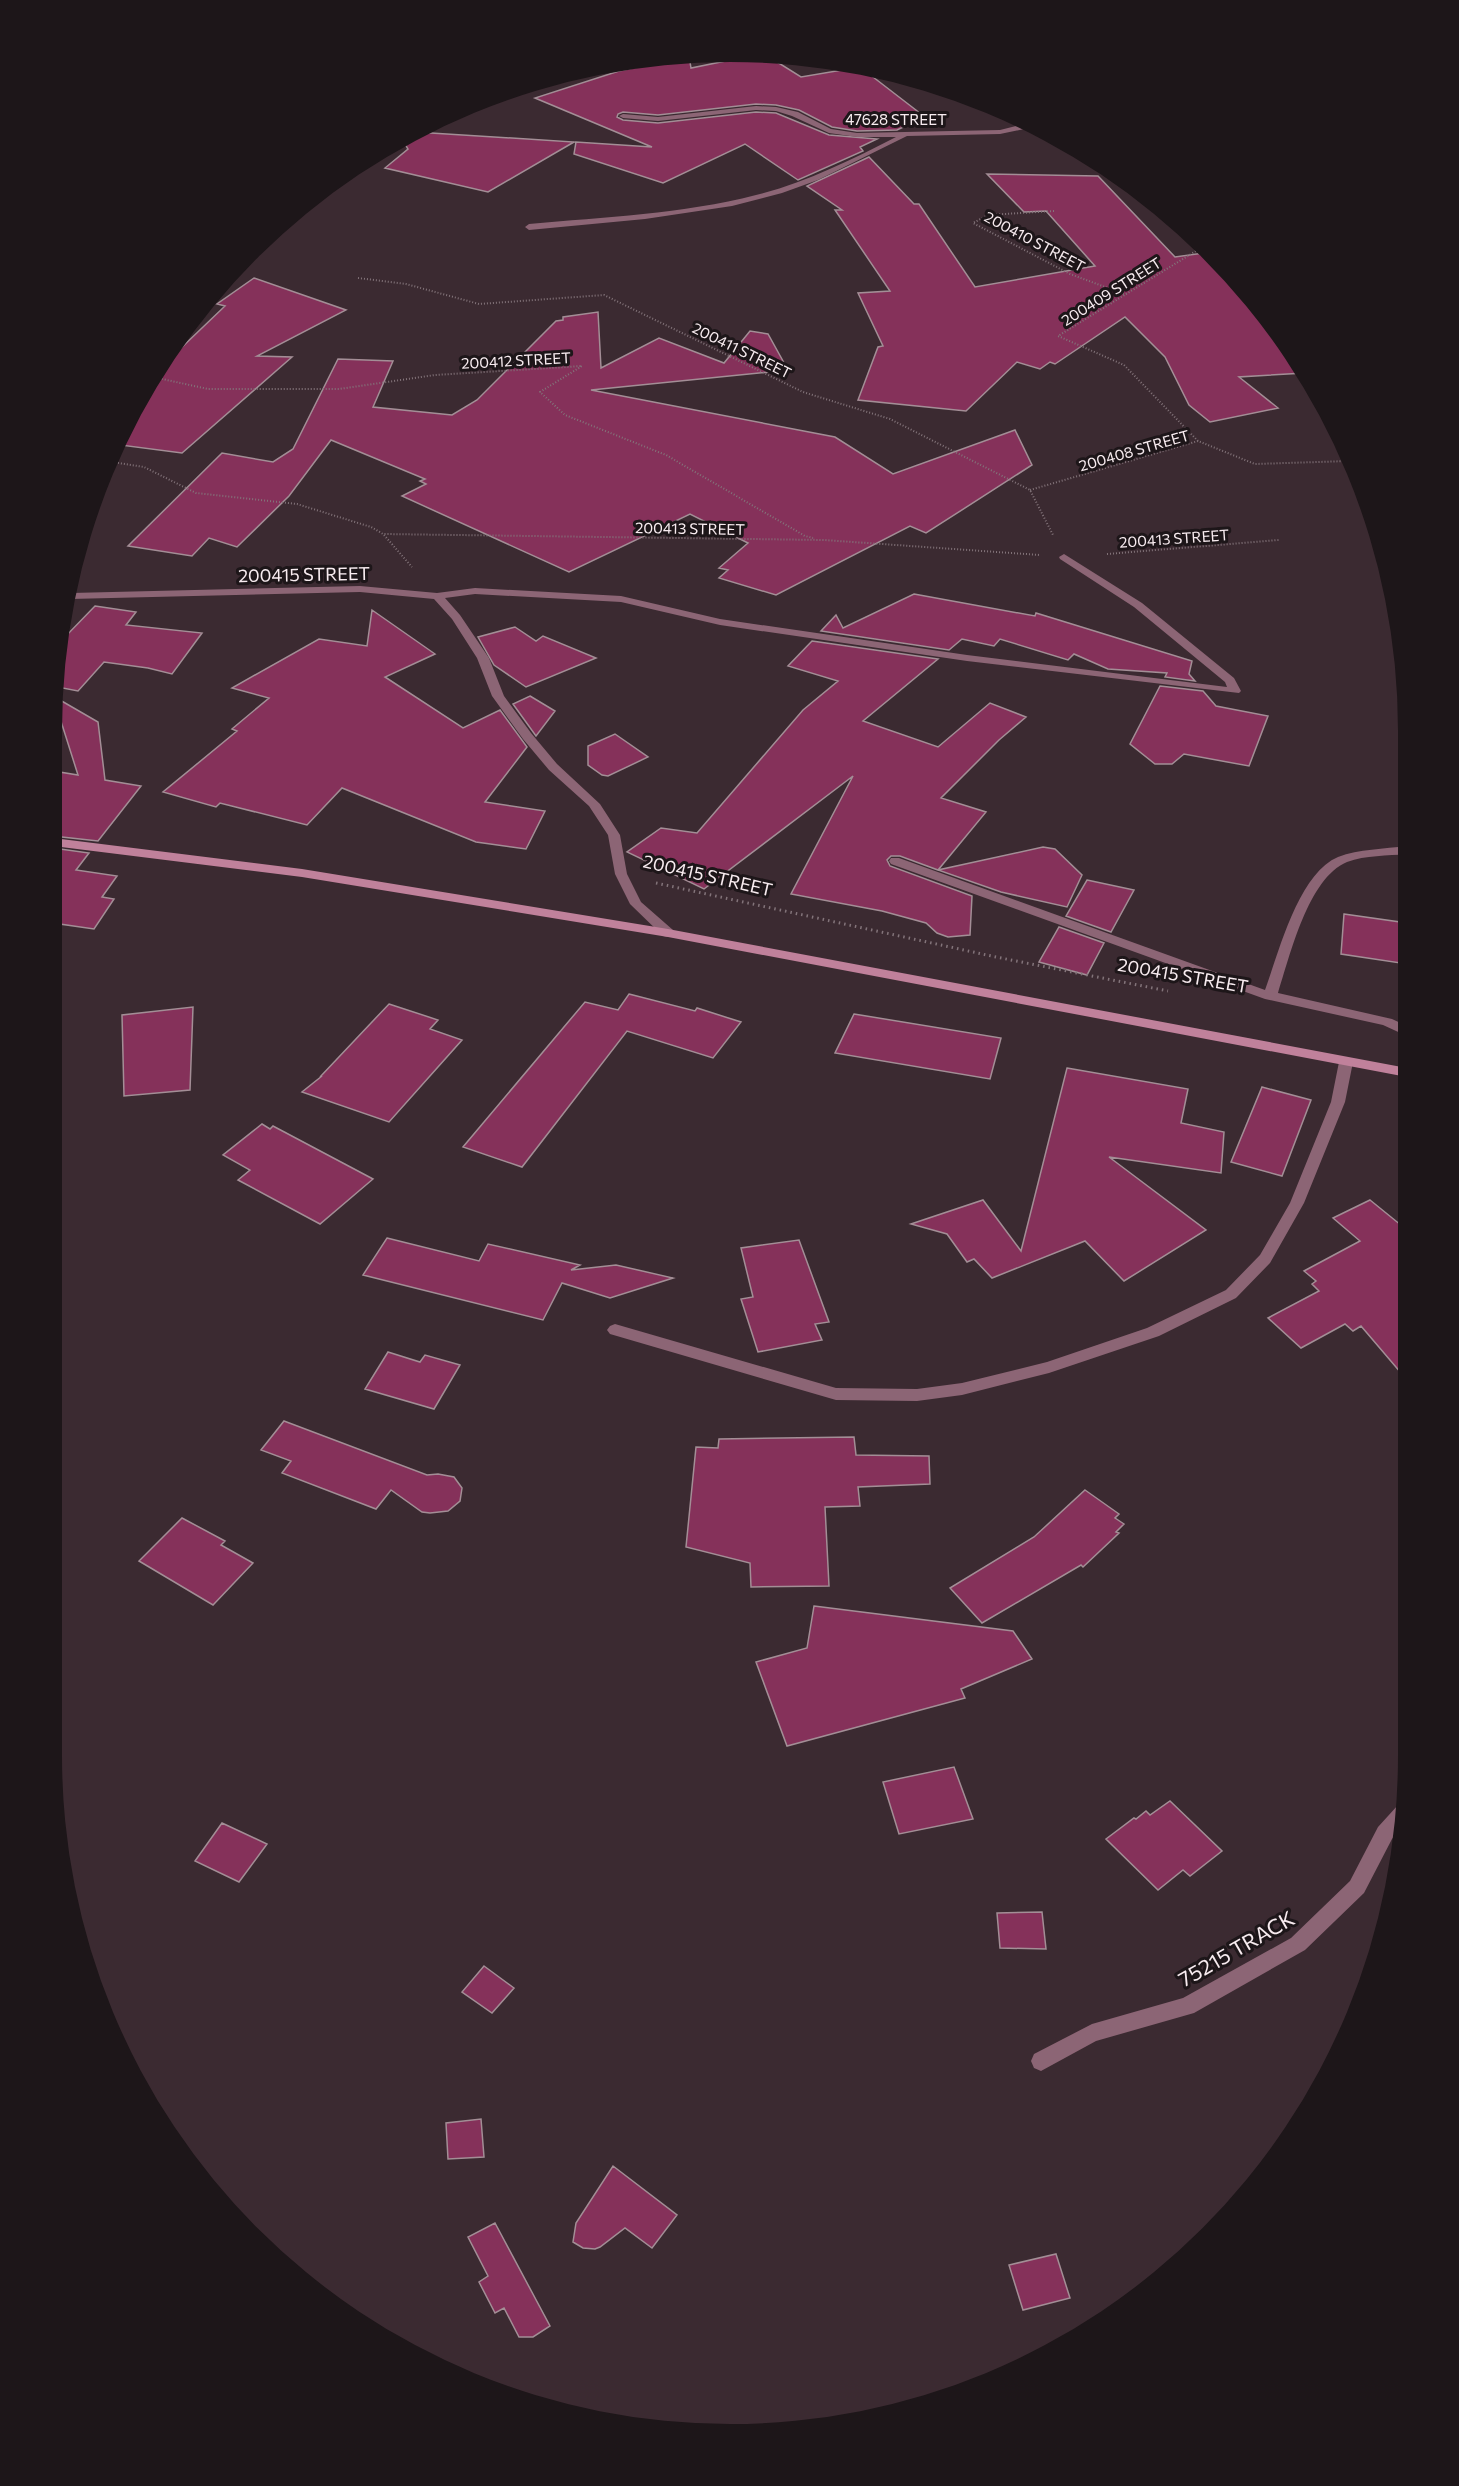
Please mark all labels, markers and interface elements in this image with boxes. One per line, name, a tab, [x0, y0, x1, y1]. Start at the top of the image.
street label: 47628 STREET	[845, 110, 947, 128]
street label: 200410 STREET	[982, 207, 1089, 275]
street label: 200409 STREET	[1058, 253, 1165, 329]
street label: 200411 STREET	[690, 318, 795, 382]
street label: 200412 STREET	[461, 348, 572, 372]
street label: 200408 STREET	[1077, 425, 1192, 474]
street label: 200413 STREET	[635, 518, 745, 538]
street label: 200413 STREET	[1119, 525, 1230, 551]
street label: 200415 STREET	[238, 562, 370, 586]
street label: 200415 STREET	[641, 849, 775, 901]
street label: 200415 STREET	[1116, 953, 1250, 997]
street label: 75215 TRACK	[1174, 1905, 1298, 1991]

